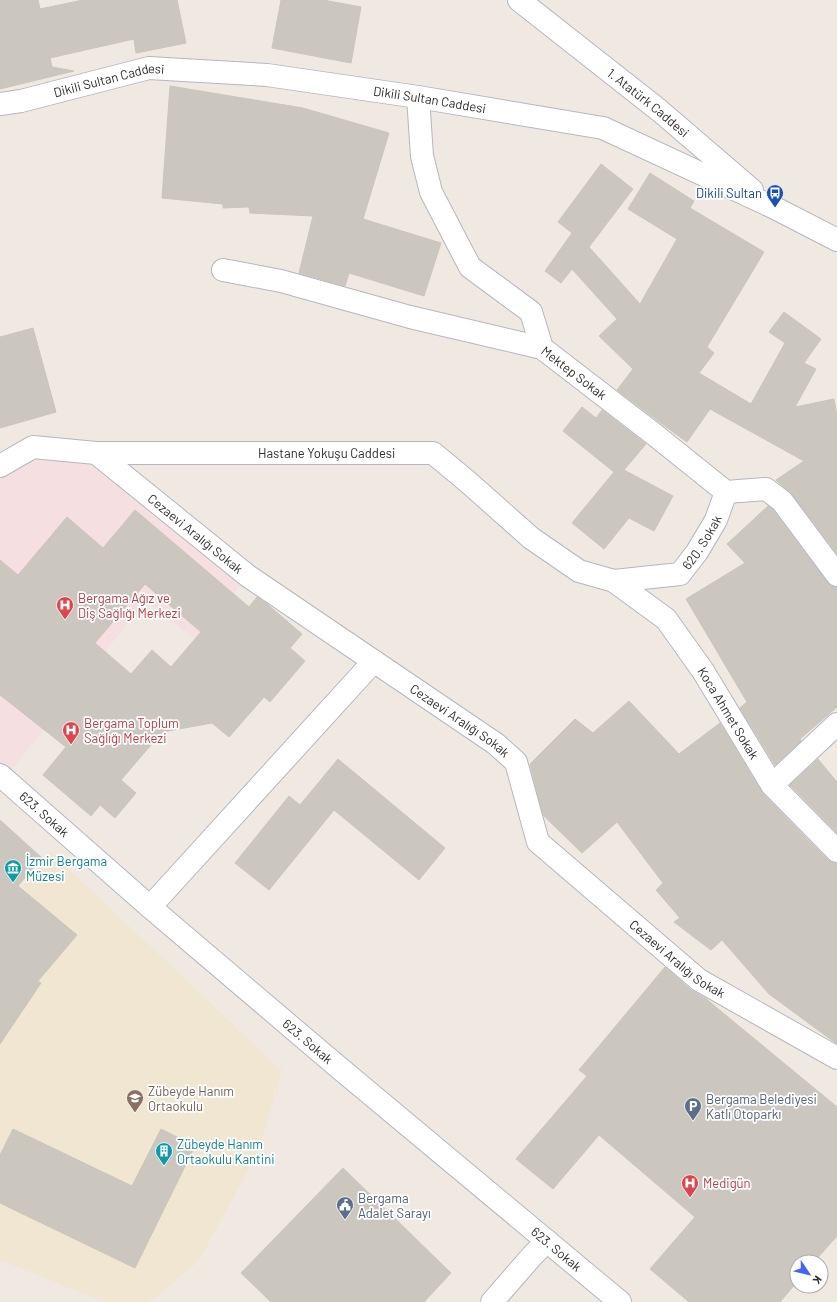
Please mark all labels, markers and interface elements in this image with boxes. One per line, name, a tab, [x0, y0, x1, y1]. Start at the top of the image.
street label: Dikili Sultan Caddesi	[52, 60, 165, 100]
street label: 1. Atatürk Caddesi	[604, 65, 692, 140]
street label: Dikili Sultan Caddesi	[372, 83, 487, 116]
bus stop icon: Dikili Sultan	[765, 183, 785, 208]
place label: Dikili Sultan	[696, 185, 762, 201]
street label: Mektep Sokak	[538, 342, 610, 403]
street label: Hastane Yokuşu Caddesi	[258, 445, 395, 461]
street label: Cezaevi Aralığı Sokak	[145, 490, 247, 577]
street label: 620. Sokak	[678, 513, 725, 573]
place label: Bergama Ağız ve Diş Sağlığı Merkezi	[78, 590, 181, 621]
hospital icon: Bergama Ağız ve Diş Sağlığı Merkezi	[55, 595, 75, 620]
street label: Koca Ahmet Sokak	[694, 664, 763, 762]
street label: Cezaevi Aralığı Sokak	[407, 680, 513, 761]
place label: Bergama Toplum Sağlığı Merkezi	[84, 715, 179, 746]
hospital icon: Bergama Toplum Sağlığı Merkezi	[61, 720, 81, 745]
street label: 623. Sokak	[16, 788, 73, 840]
place label: İzmir Bergama Müzesi	[26, 853, 107, 884]
museum icon: İzmir Bergama Müzesi	[3, 858, 23, 883]
street label: Cezaevi Aralığı Sokak	[626, 916, 729, 1001]
street label: 623. Sokak	[280, 1015, 337, 1067]
place label: Zübeyde Hanım Ortaokulu	[148, 1083, 234, 1114]
school or university icon: Zübeyde Hanım Ortaokulu	[125, 1088, 145, 1113]
place label: Bergama Belediyesi Katlı Otoparkı	[706, 1091, 817, 1122]
parking icon: Bergama Belediyesi Katlı Otoparkı	[683, 1096, 703, 1121]
place label: Zübeyde Hanım Ortaokulu Kantini	[177, 1136, 274, 1167]
building icon: Zübeyde Hanım Ortaokulu Kantini	[154, 1141, 174, 1166]
hospital icon: Medigün	[680, 1173, 700, 1198]
place label: Medigün	[703, 1175, 751, 1191]
place label: Bergama Adalet Sarayı	[358, 1190, 431, 1221]
public building icon: Bergama Adalet Sarayı	[335, 1195, 355, 1220]
street label: 623. Sokak	[528, 1223, 585, 1275]
north arrow	[789, 1254, 829, 1294]
text: K	[810, 1273, 825, 1287]

